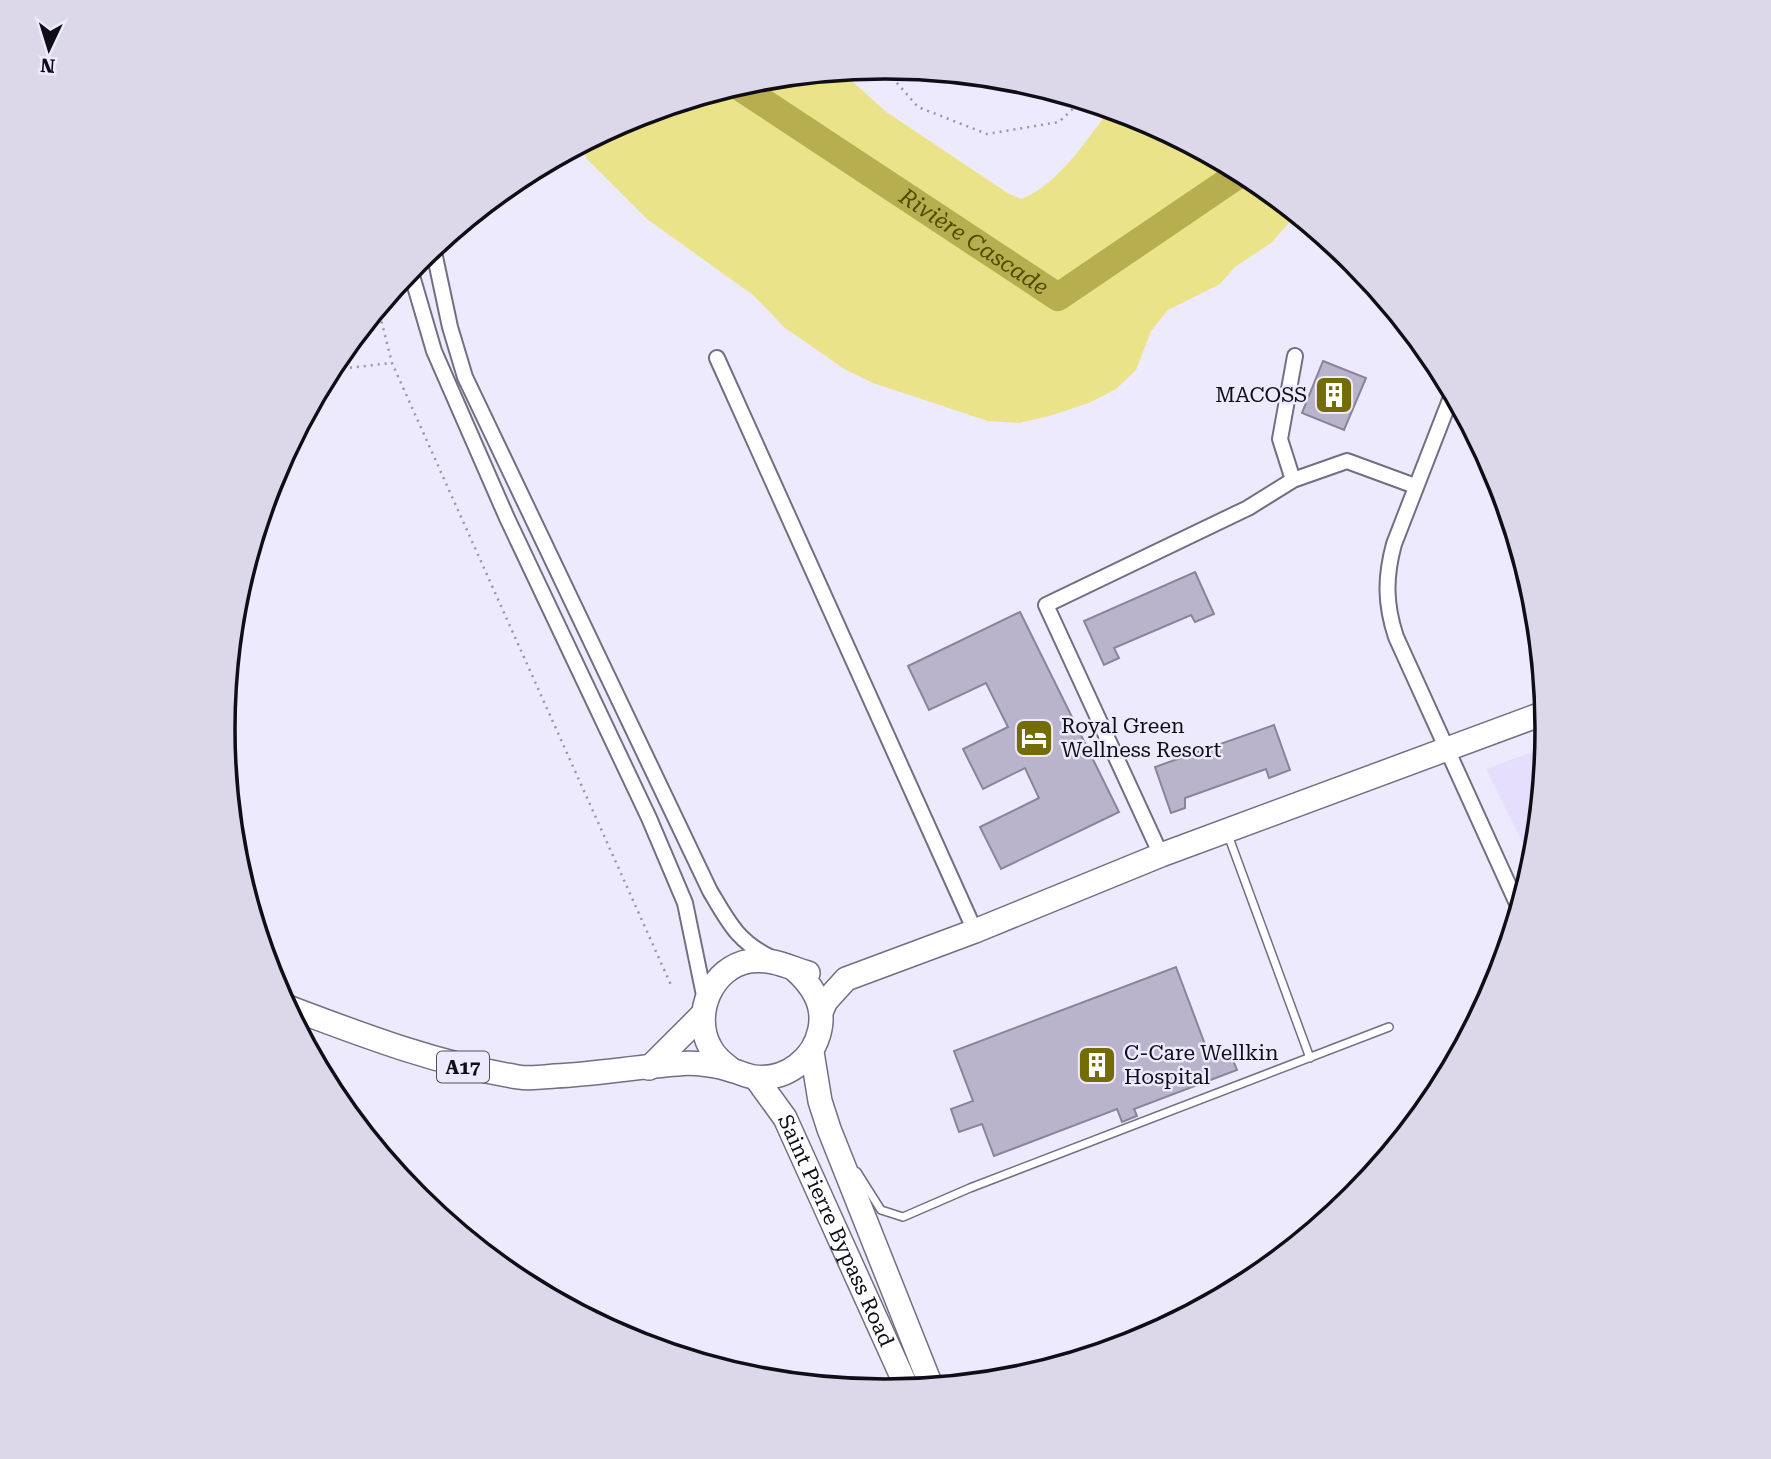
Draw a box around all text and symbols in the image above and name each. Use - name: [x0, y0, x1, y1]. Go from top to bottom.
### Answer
- north arrow: [14, 14, 84, 84]
- text: N: [39, 53, 56, 77]
- water label: Rivière Cascade: [893, 182, 1053, 301]
- building icon: MACOSS: [1313, 374, 1355, 416]
- place label: MACOSS: [1215, 383, 1307, 407]
- place label: Royal Green Wellness Resort: [1061, 714, 1221, 762]
- hotel icon: Royal Green Wellness Resort: [1013, 717, 1055, 759]
- place label: C-Care Wellkin Hospital: [1124, 1041, 1279, 1089]
- building icon: C-Care Wellkin Hospital: [1076, 1044, 1118, 1086]
- road number: A17: [437, 1051, 489, 1082]
- street label: Saint Pierre Bypass Road: [773, 1111, 899, 1351]

